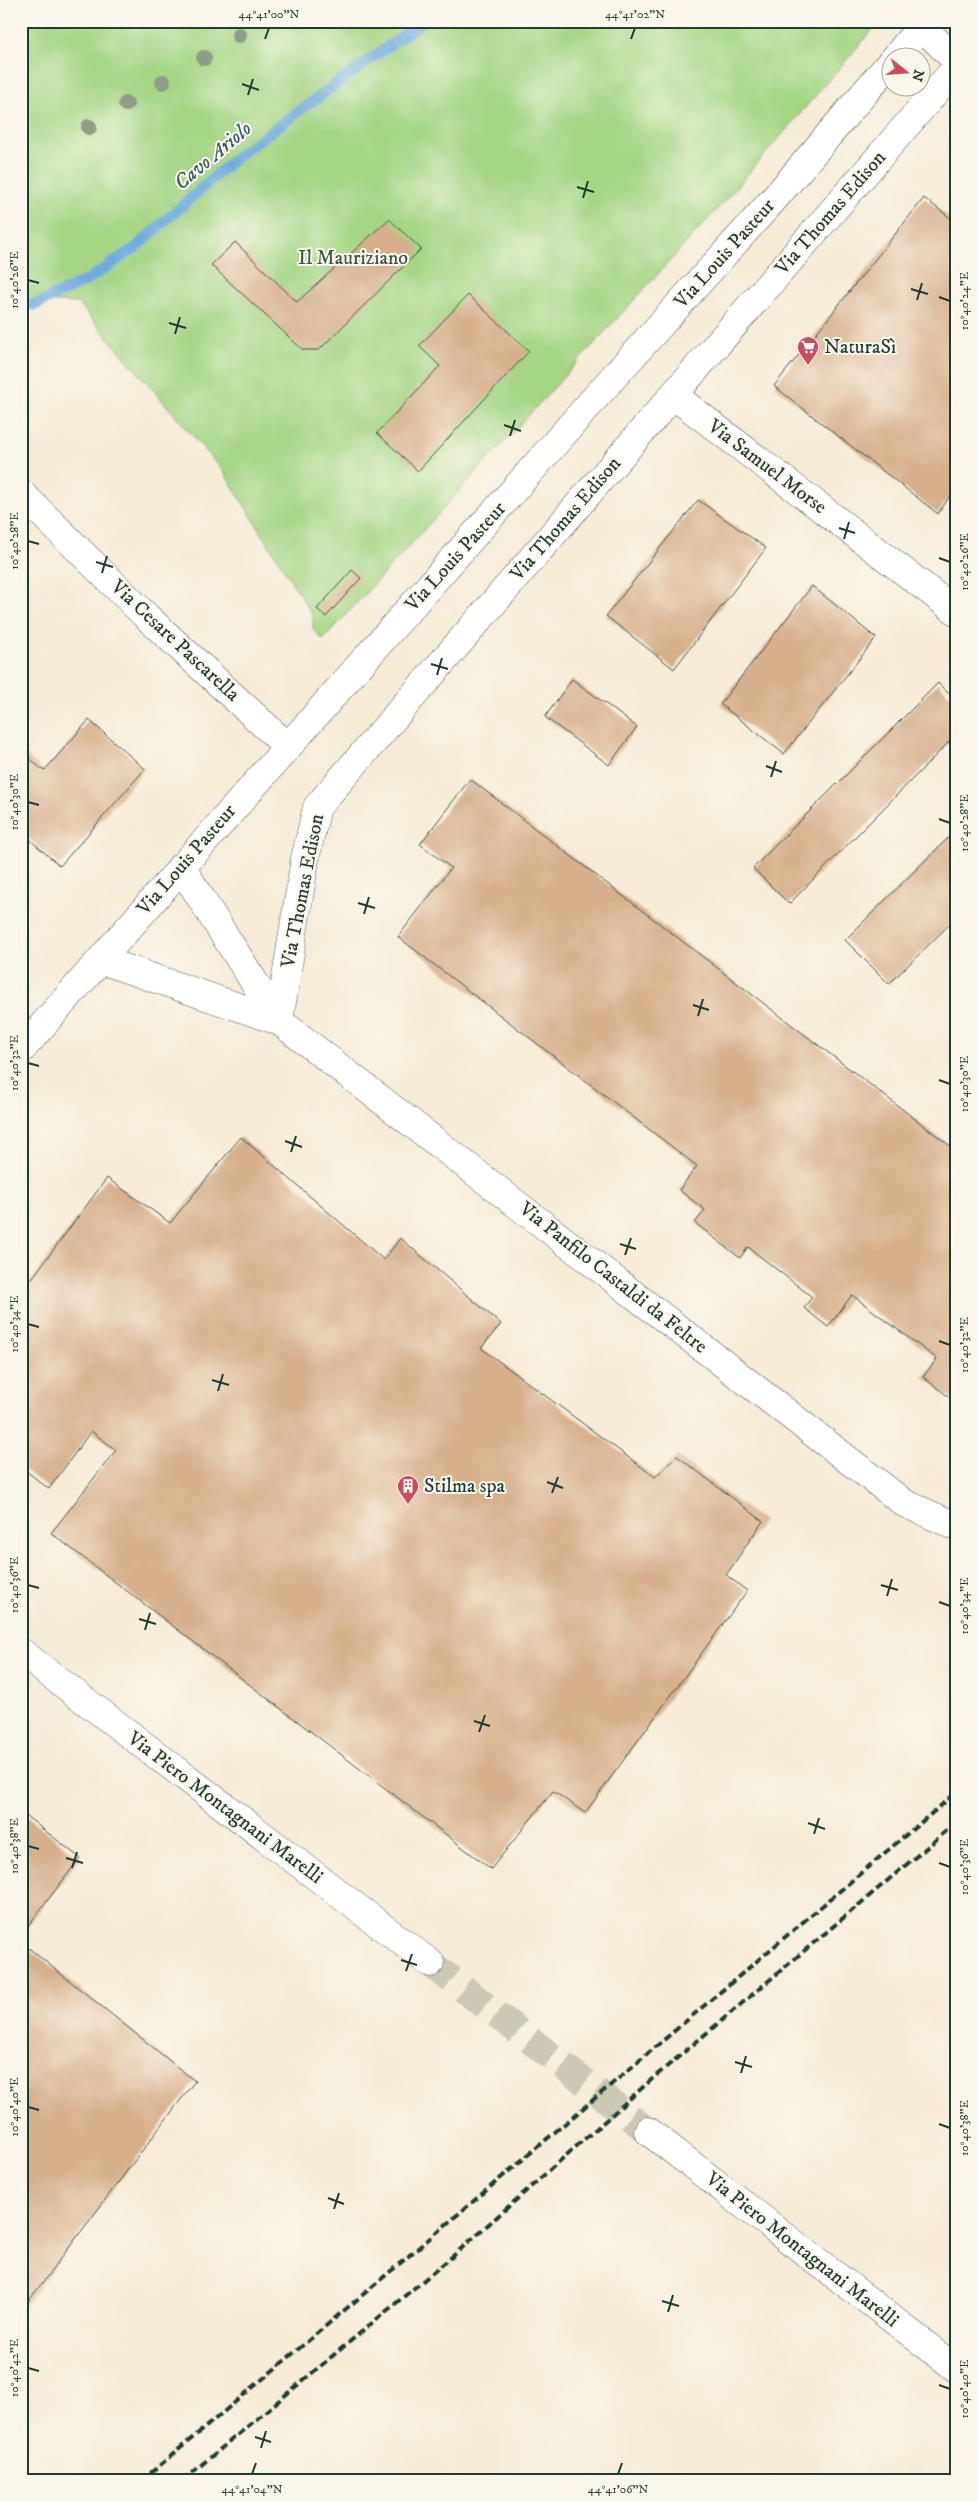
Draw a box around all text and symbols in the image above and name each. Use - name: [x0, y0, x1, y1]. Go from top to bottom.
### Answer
- text: 44°41'00"N: [239, 7, 300, 22]
- text: 44°41'02"N: [605, 7, 665, 22]
- north arrow: [880, 48, 930, 98]
- text: N: [907, 67, 928, 84]
- water label: Cavo Ariolo: [169, 116, 257, 196]
- street label: Via Thomas Edison: [770, 145, 892, 281]
- street label: Via Louis Pasteur: [669, 194, 781, 315]
- park label: Il Mauriziano: [298, 246, 408, 271]
- text: 10°40'26"E: [7, 251, 22, 309]
- text: 10°40'24"E: [957, 271, 972, 330]
- supermarket icon: NaturaSì: [796, 335, 820, 366]
- place label: NaturaSì: [824, 335, 896, 360]
- street label: Via Samuel Morse: [702, 413, 831, 520]
- street label: Via Thomas Edison: [505, 451, 627, 587]
- street label: Via Louis Pasteur: [400, 497, 512, 618]
- text: 10°40'28"E: [7, 512, 22, 570]
- text: 10°40'26"E: [957, 533, 972, 591]
- street label: Via Cesare Pascarella: [105, 574, 245, 708]
- text: 10°40'30"E: [7, 773, 22, 830]
- text: 10°40'28"E: [957, 794, 972, 852]
- street label: Via Louis Pasteur: [131, 799, 242, 921]
- street label: Via Thomas Edison: [276, 811, 330, 971]
- text: 10°40'32"E: [7, 1035, 22, 1091]
- text: 10°40'30"E: [957, 1055, 972, 1112]
- street label: Via Panfilo Castaldi da Feltre: [513, 1196, 712, 1359]
- text: 10°40'34"E: [7, 1295, 22, 1352]
- text: 10°40'32"E: [957, 1317, 972, 1373]
- building icon: Stilma spa: [396, 1474, 420, 1505]
- place label: Stilma spa: [424, 1474, 506, 1499]
- text: 10°40'36"E: [7, 1556, 22, 1613]
- text: 10°40'34"E: [957, 1577, 972, 1634]
- street label: Via Piero Montagnani Marelli: [122, 1726, 328, 1890]
- text: 10°40'38"E: [7, 1817, 22, 1874]
- text: 10°40'36"E: [957, 1838, 972, 1895]
- text: 10°40'40"E: [7, 2077, 22, 2136]
- text: 10°40'38"E: [957, 2099, 972, 2156]
- street label: Via Piero Montagnani Marelli: [700, 2166, 904, 2333]
- text: 10°40'42"E: [7, 2338, 22, 2397]
- text: 10°40'40"E: [957, 2359, 972, 2418]
- text: 44°41'04"N: [221, 2482, 283, 2497]
- text: 44°41'06"N: [588, 2482, 648, 2497]

